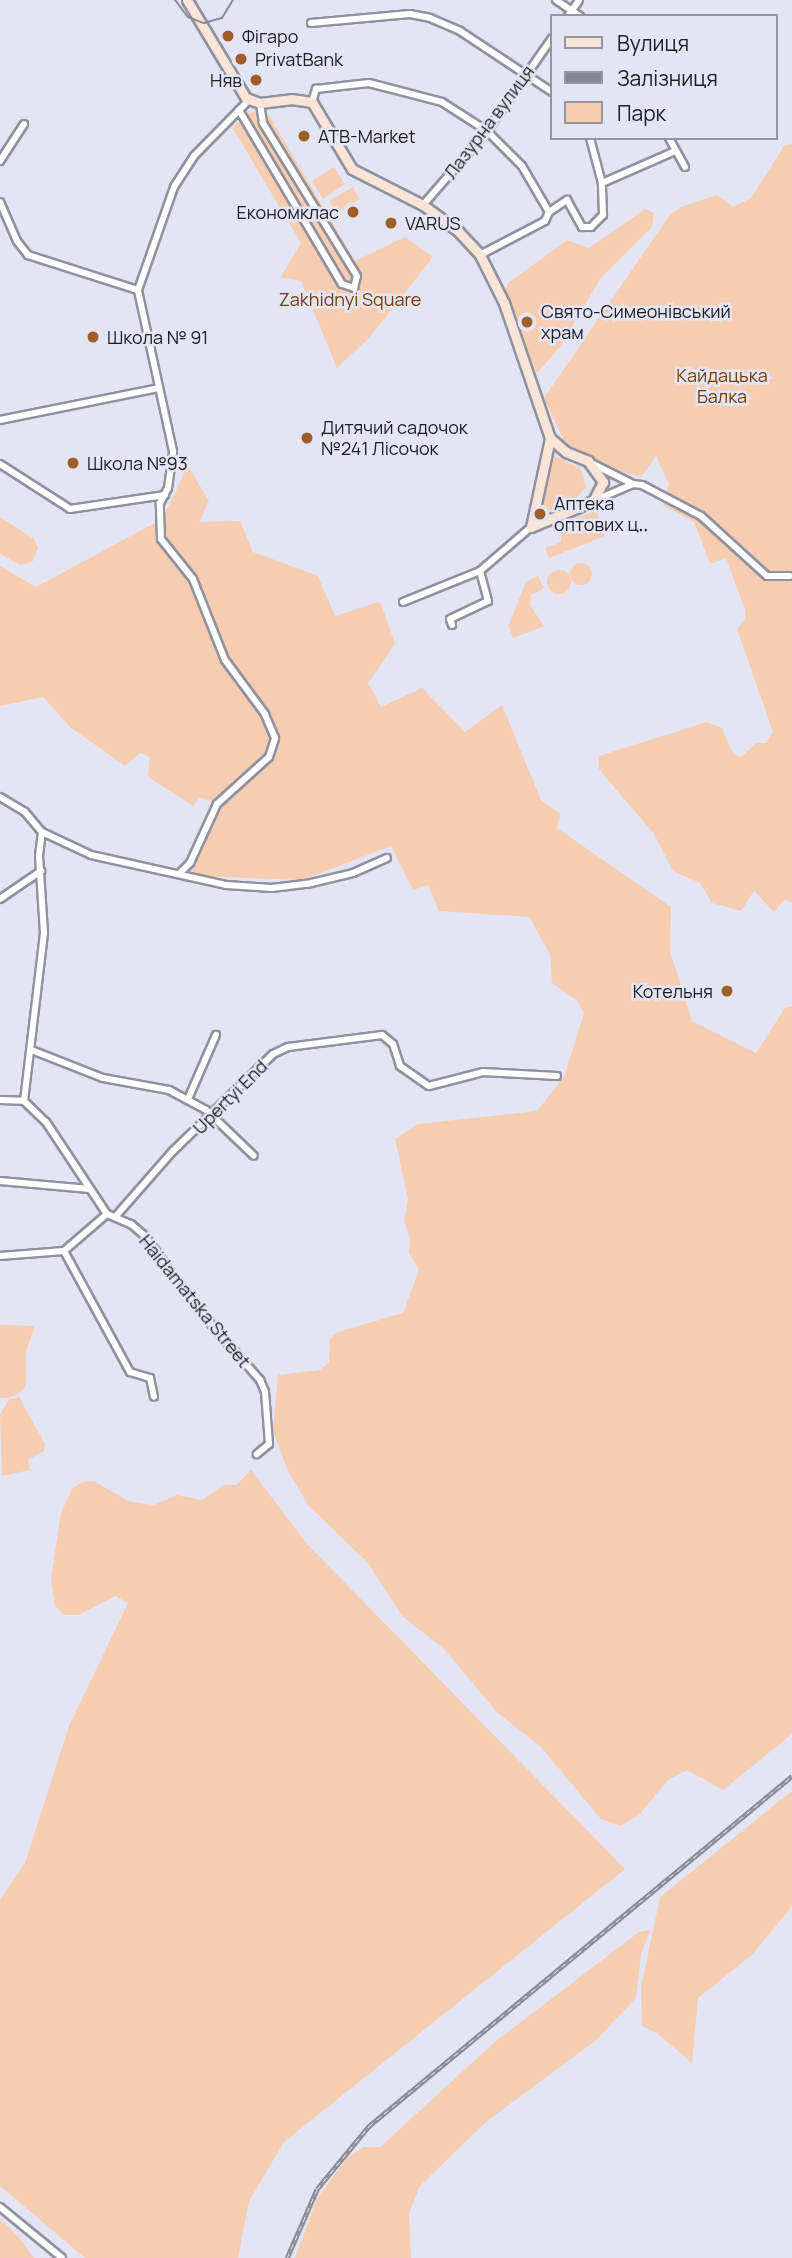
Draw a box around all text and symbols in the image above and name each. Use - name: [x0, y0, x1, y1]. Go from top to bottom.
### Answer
- legend: [550, 14, 778, 140]
- place label: Фігаро: [242, 25, 298, 47]
- marker: Фігаро: [220, 28, 236, 44]
- text: Вулиця: [617, 29, 689, 57]
- place label: PrivatBank: [255, 48, 343, 70]
- marker: PrivatBank: [233, 51, 249, 67]
- street label: Лазурна вулиця: [439, 61, 539, 183]
- text: Залізниця: [617, 64, 718, 92]
- place label: Няв: [210, 69, 242, 91]
- marker: Няв: [248, 72, 264, 88]
- text: Парк: [617, 99, 666, 127]
- place label: ATB-Market: [318, 125, 416, 147]
- marker: ATB-Market: [296, 128, 312, 144]
- place label: Економклас: [237, 201, 339, 223]
- marker: Економклас: [345, 204, 361, 220]
- place label: VARUS: [405, 212, 461, 234]
- marker: VARUS: [383, 215, 399, 231]
- park label: Zakhidnyi Square: [279, 288, 421, 310]
- place label: Свято-Симеонівський храм: [541, 301, 731, 344]
- marker: Свято-Симеонівський храм: [519, 314, 535, 330]
- place label: Школа № 91: [107, 326, 208, 348]
- marker: Школа № 91: [85, 329, 101, 345]
- park label: Кайдацька Балка: [676, 365, 768, 408]
- place label: Дитячий садочок №241 Лісочок: [321, 417, 468, 460]
- marker: Дитячий садочок №241 Лісочок: [299, 430, 315, 446]
- place label: Школа №93: [87, 452, 188, 474]
- marker: Школа №93: [65, 455, 81, 471]
- place label: Аптека оптових ц‥: [554, 493, 648, 536]
- marker: Аптека оптових ц‥: [532, 506, 548, 522]
- place label: Котельня: [633, 980, 713, 1002]
- marker: Котельня: [719, 983, 735, 999]
- street label: Upertyi End: [188, 1055, 272, 1139]
- street label: Haidamatska Street: [135, 1230, 255, 1372]

